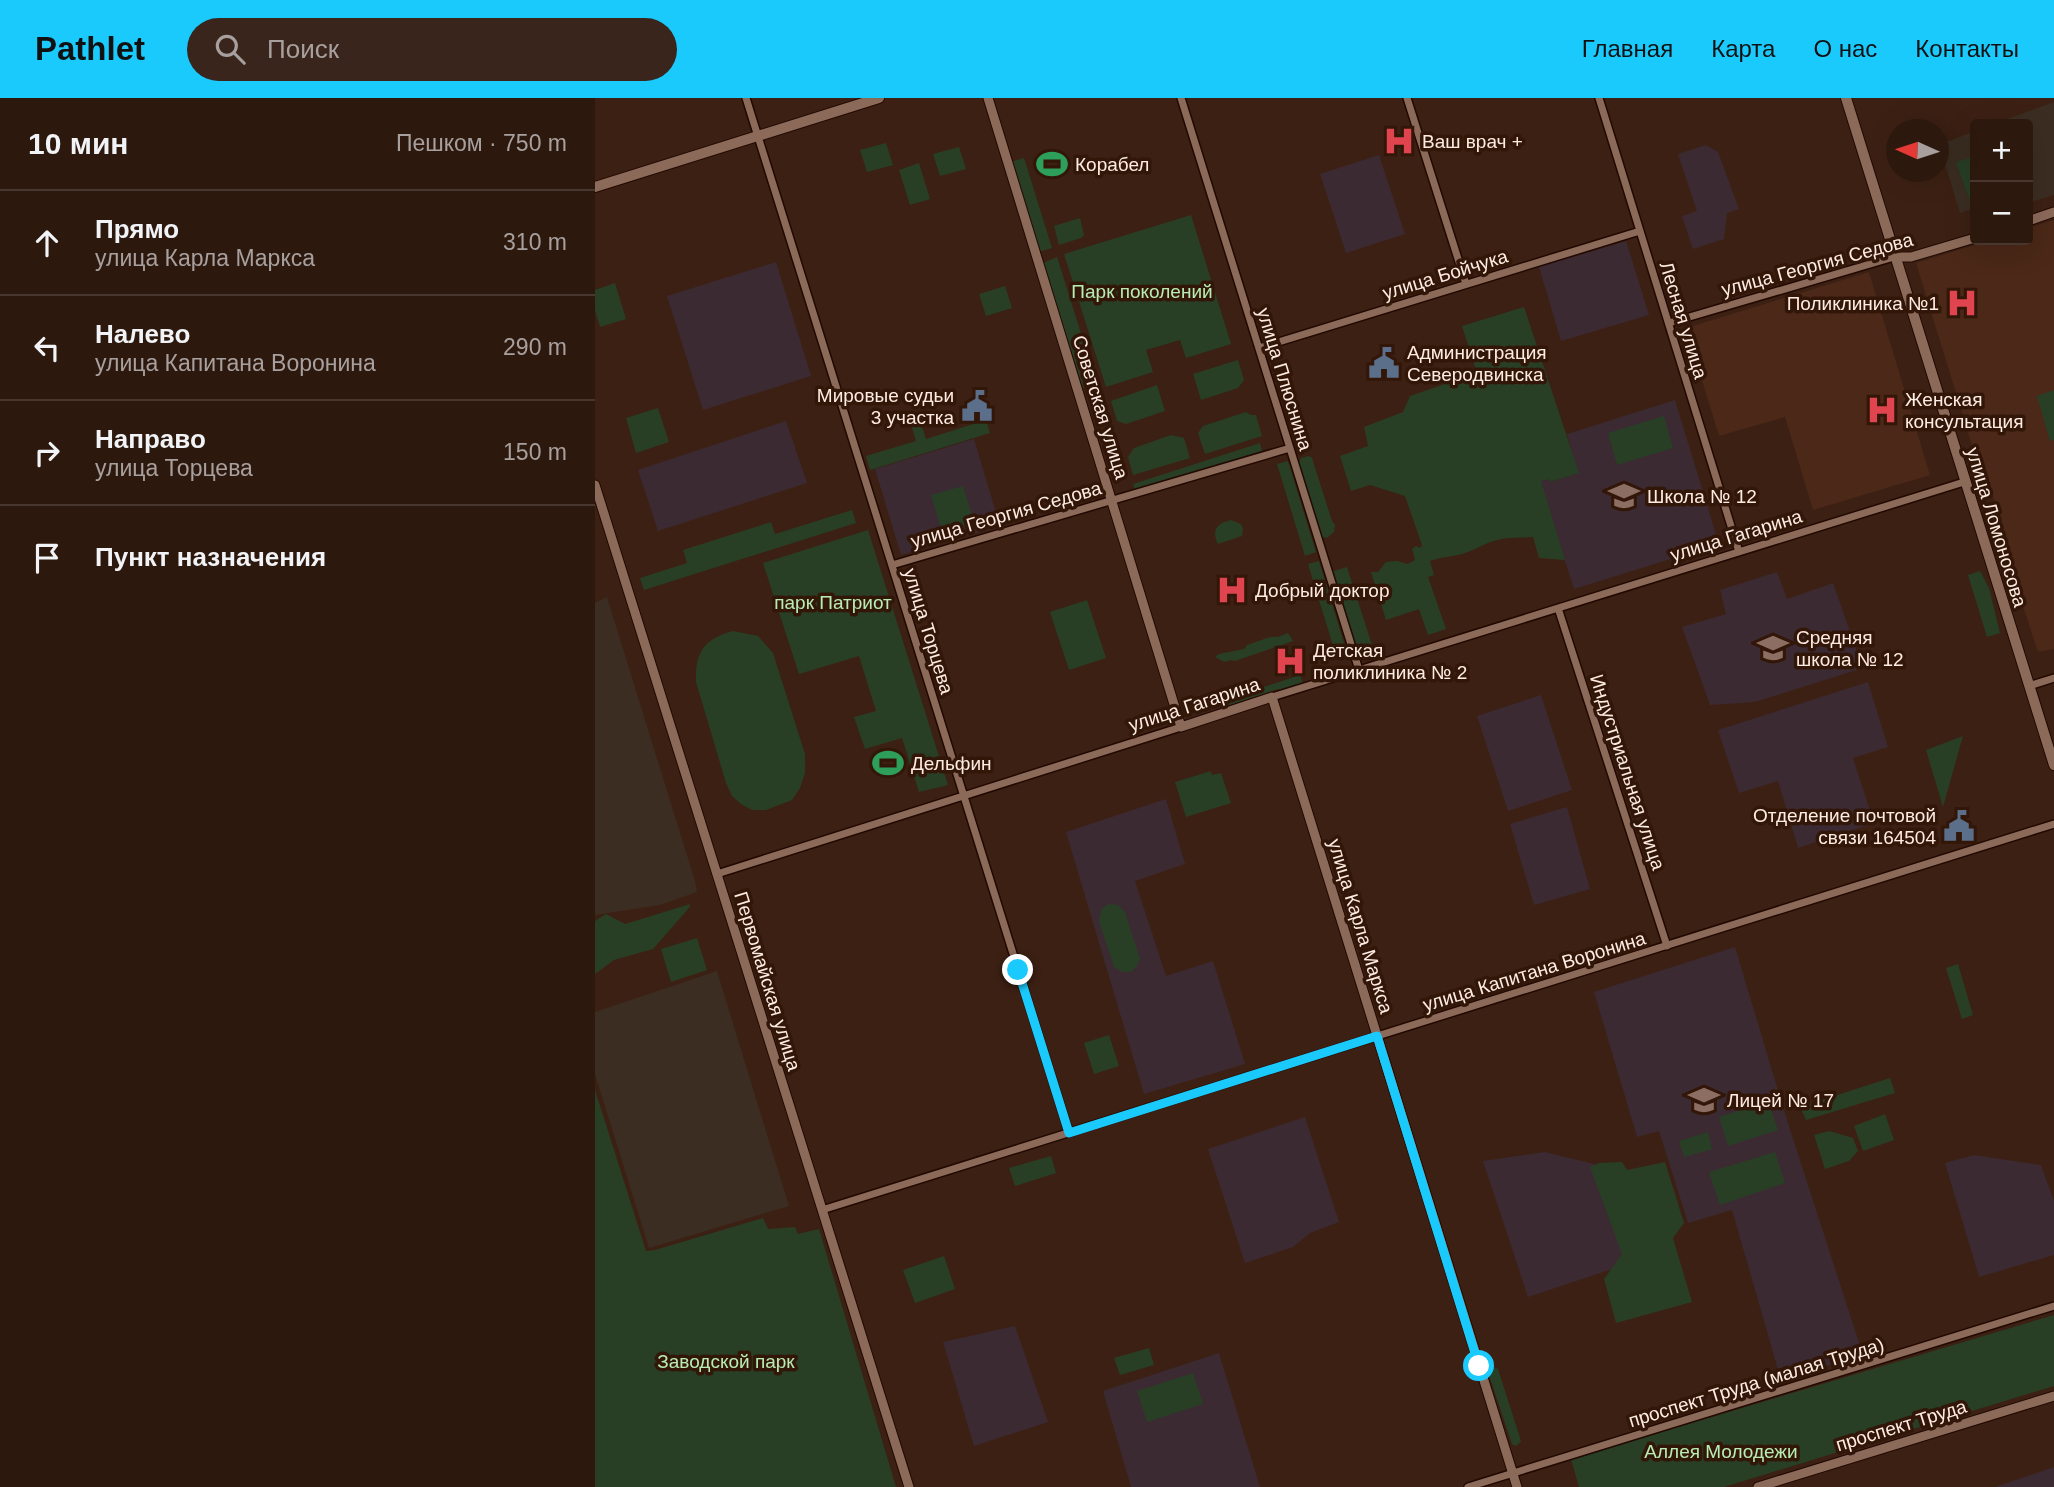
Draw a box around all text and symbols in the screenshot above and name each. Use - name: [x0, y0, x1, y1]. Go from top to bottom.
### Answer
- search box: [187, 18, 677, 81]
- text: Pathlet: [35, 30, 145, 67]
- icon: search: [211, 30, 249, 68]
- text: Поиск: [267, 34, 339, 64]
- text: Главная: [1582, 35, 1673, 62]
- text: Карта: [1711, 35, 1775, 62]
- text: О нас: [1813, 35, 1877, 62]
- text: Контакты: [1915, 35, 2019, 62]
- north arrow: [1886, 119, 1949, 182]
- map controls: [1970, 119, 2033, 245]
- button: +: [1970, 119, 2033, 182]
- hospital icon: Ваш врач +: [1382, 124, 1416, 158]
- text: 10 мин: [28, 127, 128, 160]
- text: Пешком · 750 m: [396, 130, 567, 156]
- place label: Ваш врач +: [1422, 131, 1523, 152]
- sports icon: Корабел: [1035, 147, 1069, 181]
- place label: Корабел: [1075, 154, 1149, 175]
- button: −: [1970, 182, 2033, 245]
- text: Прямо: [95, 214, 179, 244]
- icon: ahead: [28, 224, 66, 262]
- text: 310 m: [503, 229, 567, 255]
- street label: улица Георгия Седова: [1719, 229, 1916, 300]
- text: улица Карла Маркса: [95, 245, 315, 271]
- street label: улица Бойчука: [1380, 245, 1511, 304]
- street label: Лесная улица: [1656, 259, 1711, 382]
- park label: Парк поколений: [1071, 281, 1213, 302]
- hospital icon: Поликлиника №1: [1945, 286, 1979, 320]
- place label: Поликлиника №1: [1787, 293, 1939, 314]
- street label: улица Плюснина: [1253, 305, 1316, 453]
- text: Налево: [95, 319, 190, 349]
- icon: left: [28, 329, 66, 367]
- street label: Советская улица: [1069, 333, 1132, 482]
- text: 290 m: [503, 334, 567, 360]
- place label: Администрация Северодвинска: [1407, 342, 1547, 385]
- public building icon: Администрация Северодвинска: [1367, 346, 1401, 380]
- text: улица Капитана Воронина: [95, 350, 376, 376]
- place label: Мировые судьи 3 участка: [817, 385, 954, 428]
- public building icon: Мировые судьи 3 участка: [960, 389, 994, 423]
- place label: Женская консультация: [1905, 389, 2024, 432]
- hospital icon: Женская консультация: [1865, 393, 1899, 427]
- text: Направо: [95, 424, 206, 454]
- icon: right: [28, 434, 66, 472]
- text: 150 m: [503, 439, 567, 465]
- street label: улица Ломоносова: [1962, 445, 2031, 610]
- text: улица Торцева: [95, 455, 253, 481]
- street label: улица Георгия Седова: [908, 477, 1104, 552]
- school or university icon: Школа № 12: [1607, 479, 1641, 513]
- place label: Школа № 12: [1647, 486, 1757, 507]
- street label: улица Гагарина: [1668, 505, 1805, 565]
- icon: arrive: [28, 539, 66, 577]
- text: Пункт назначения: [95, 542, 326, 572]
- street label: улица Торцева: [899, 566, 958, 697]
- hospital icon: Добрый доктор: [1215, 573, 1249, 607]
- place label: Добрый доктор: [1255, 580, 1389, 601]
- park label: парк Патриот: [774, 592, 892, 613]
- place label: Средняя школа № 12: [1796, 627, 1904, 670]
- school or university icon: Средняя школа № 12: [1756, 631, 1790, 665]
- place label: Детская поликлиника № 2: [1313, 640, 1467, 683]
- hospital icon: Детская поликлиника № 2: [1273, 644, 1307, 678]
- street label: Индустриальная улица: [1586, 672, 1669, 873]
- street label: улица Гагарина: [1126, 673, 1263, 736]
- sports icon: Дельфин: [871, 746, 905, 780]
- place label: Дельфин: [911, 753, 992, 774]
- place label: Отделение почтовой связи 164504: [1753, 805, 1936, 848]
- public building icon: Отделение почтовой связи 164504: [1942, 809, 1976, 843]
- street label: улица Карла Маркса: [1324, 836, 1397, 1017]
- street label: Первомайская улица: [730, 889, 805, 1074]
- street label: улица Капитана Воронина: [1420, 927, 1649, 1015]
- route end: [1002, 954, 1033, 985]
- school or university icon: Лицей № 17: [1687, 1083, 1721, 1117]
- place label: Лицей № 17: [1727, 1090, 1834, 1111]
- street label: проспект Труда (малая Труда): [1626, 1334, 1886, 1431]
- route start: [1463, 1350, 1494, 1381]
- park label: Заводской парк: [657, 1351, 795, 1372]
- street label: проспект Труда: [1833, 1395, 1970, 1455]
- park label: Аллея Молодежи: [1644, 1441, 1798, 1462]

